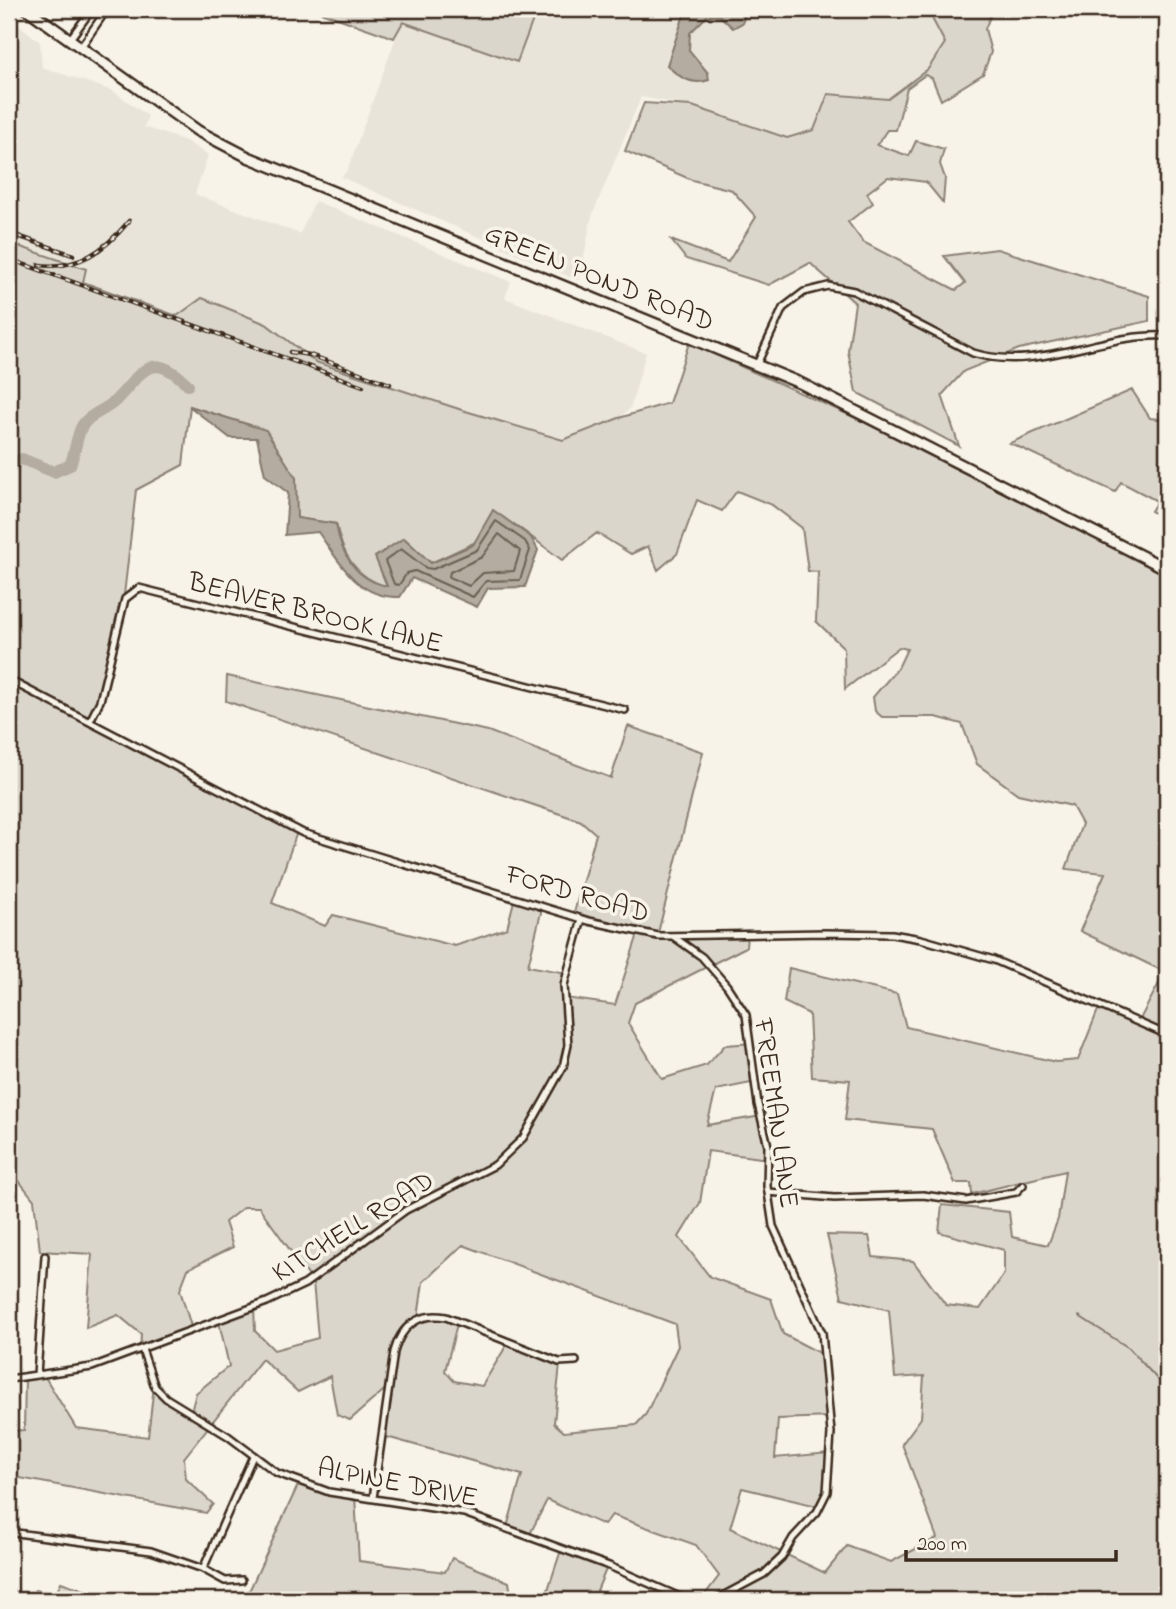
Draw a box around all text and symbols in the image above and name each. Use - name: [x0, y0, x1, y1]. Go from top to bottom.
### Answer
- street label: GREEN POND ROAD: [478, 214, 720, 344]
- street label: BEAVER BROOK LANE: [183, 563, 447, 666]
- street label: FORD ROAD: [499, 855, 654, 935]
- street label: FREEMAN LANE: [741, 1015, 808, 1211]
- street label: KITCHELL ROAD: [265, 1162, 443, 1294]
- street label: ALPINE DRIVE: [314, 1449, 481, 1520]
- scale bar: [906, 1518, 1116, 1562]
- text: 200 m: [917, 1530, 967, 1560]

